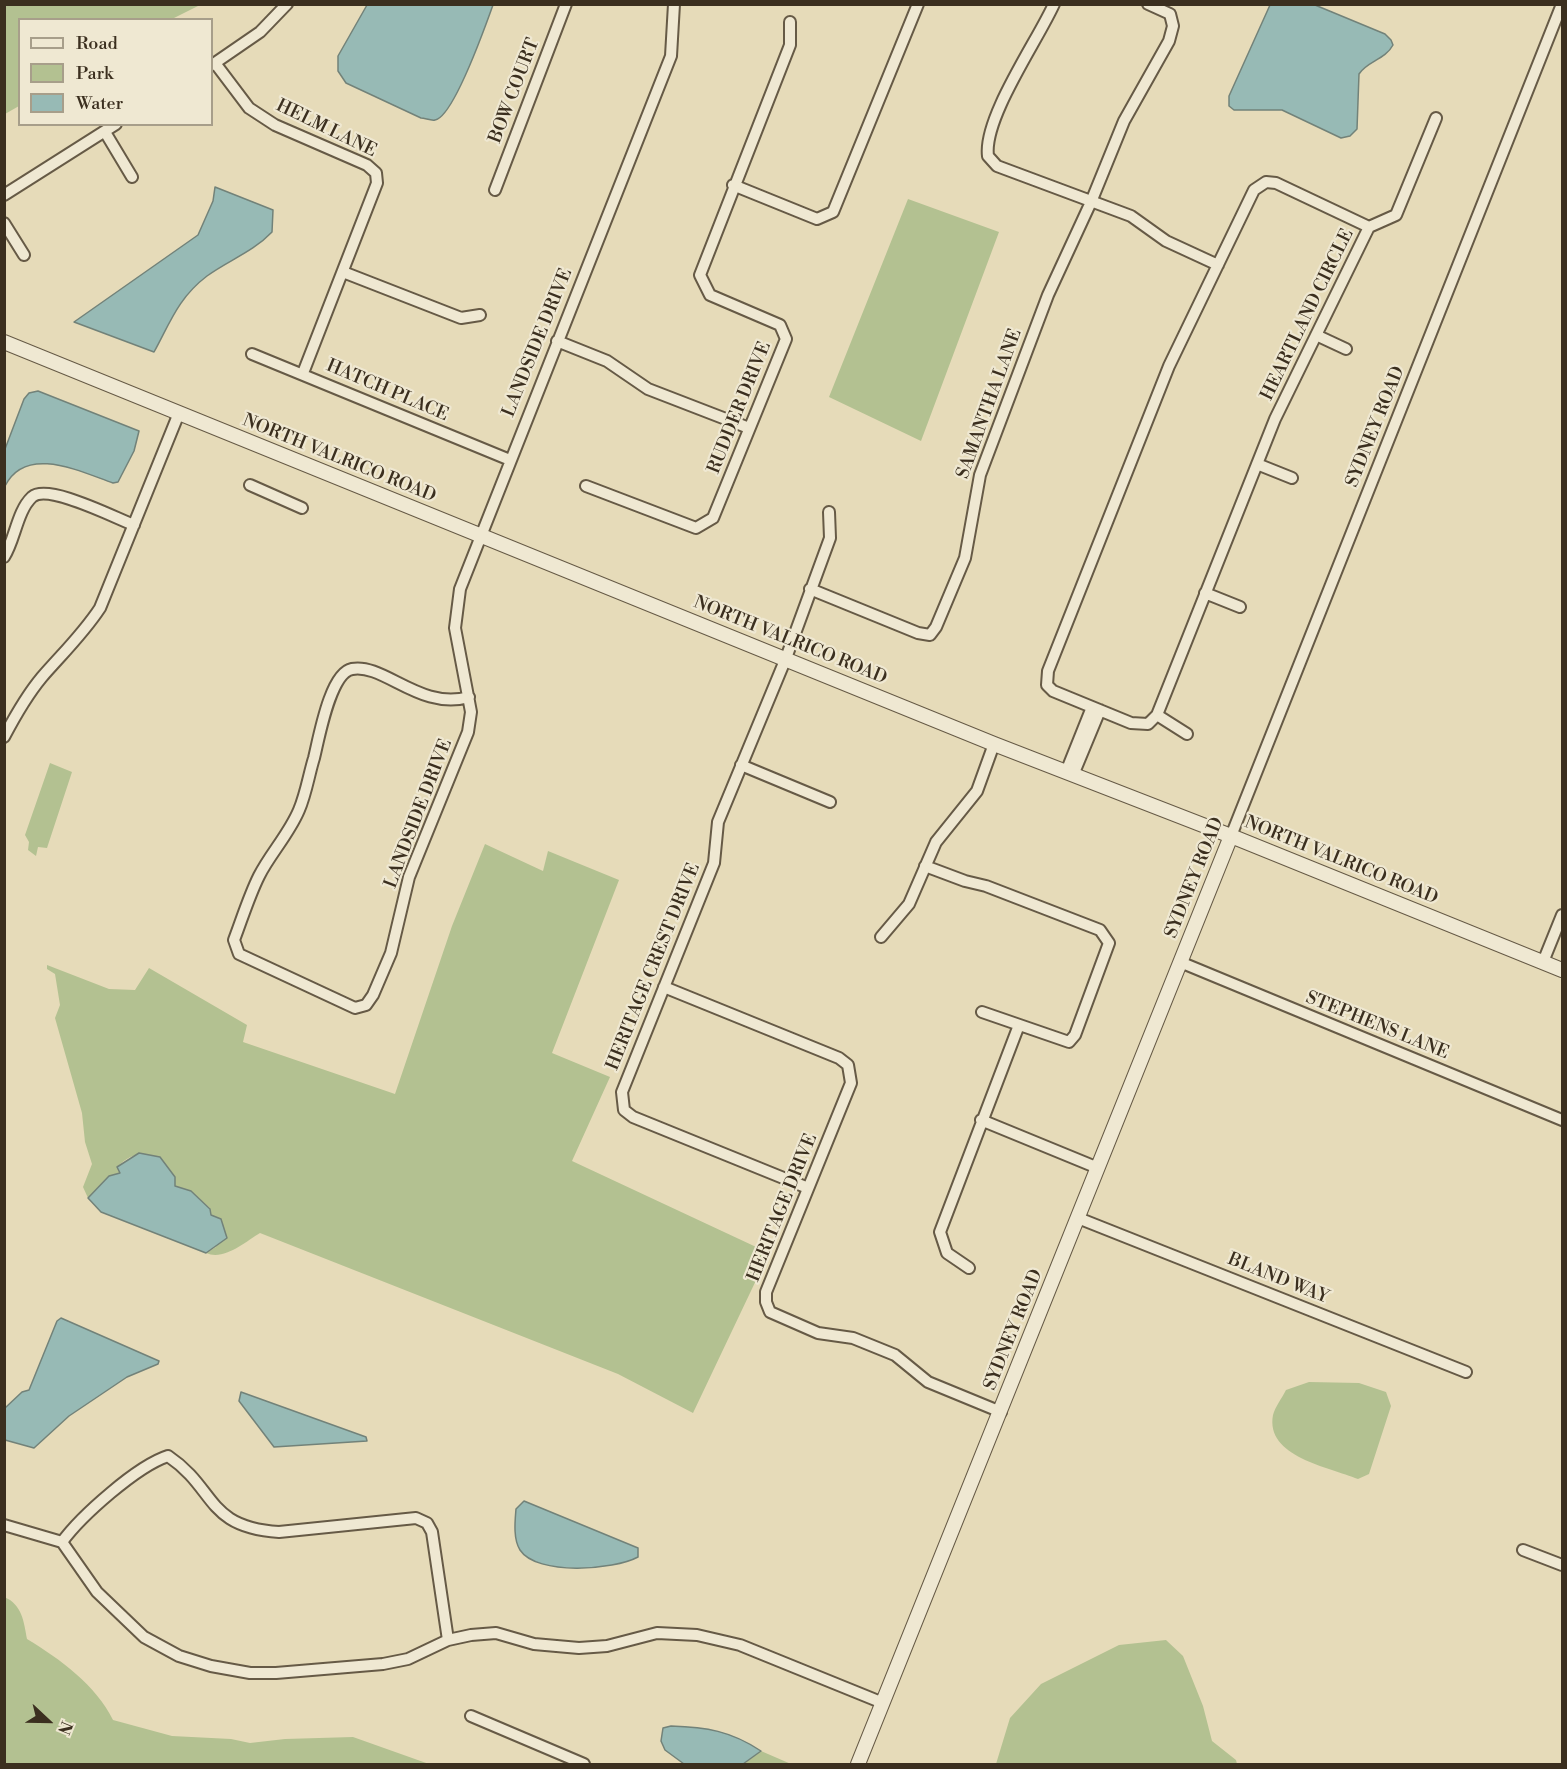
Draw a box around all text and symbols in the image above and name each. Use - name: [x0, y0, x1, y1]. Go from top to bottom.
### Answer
- legend: [18, 18, 213, 126]
- text: Road: [76, 32, 118, 55]
- street label: BOW COURT: [485, 36, 545, 146]
- text: Park: [76, 62, 113, 85]
- text: Water: [76, 92, 123, 115]
- street label: HELM LANE: [272, 95, 380, 163]
- street label: HEARTLAND CIRCLE: [1257, 226, 1359, 404]
- street label: LANDSIDE DRIVE: [498, 266, 578, 420]
- street label: SAMANTHA LANE: [953, 326, 1027, 482]
- street label: RUDDER DRIVE: [704, 339, 776, 477]
- street label: HATCH PLACE: [323, 356, 451, 426]
- street label: SYDNEY ROAD: [1342, 363, 1410, 491]
- street label: NORTH VALRICO ROAD: [239, 410, 439, 508]
- street label: NORTH VALRICO ROAD: [690, 592, 890, 690]
- street label: LANDSIDE DRIVE: [381, 736, 457, 892]
- street label: NORTH VALRICO ROAD: [1241, 812, 1441, 910]
- street label: SYDNEY ROAD: [1161, 814, 1229, 942]
- street label: HERITAGE CREST DRIVE: [602, 860, 706, 1074]
- street label: STEPHENS LANE: [1302, 987, 1452, 1065]
- street label: HERITAGE DRIVE: [743, 1131, 823, 1285]
- street label: BLAND WAY: [1224, 1249, 1332, 1309]
- street label: SYDNEY ROAD: [980, 1266, 1048, 1394]
- north arrow: [18, 1691, 78, 1751]
- text: N: [53, 1718, 76, 1737]

